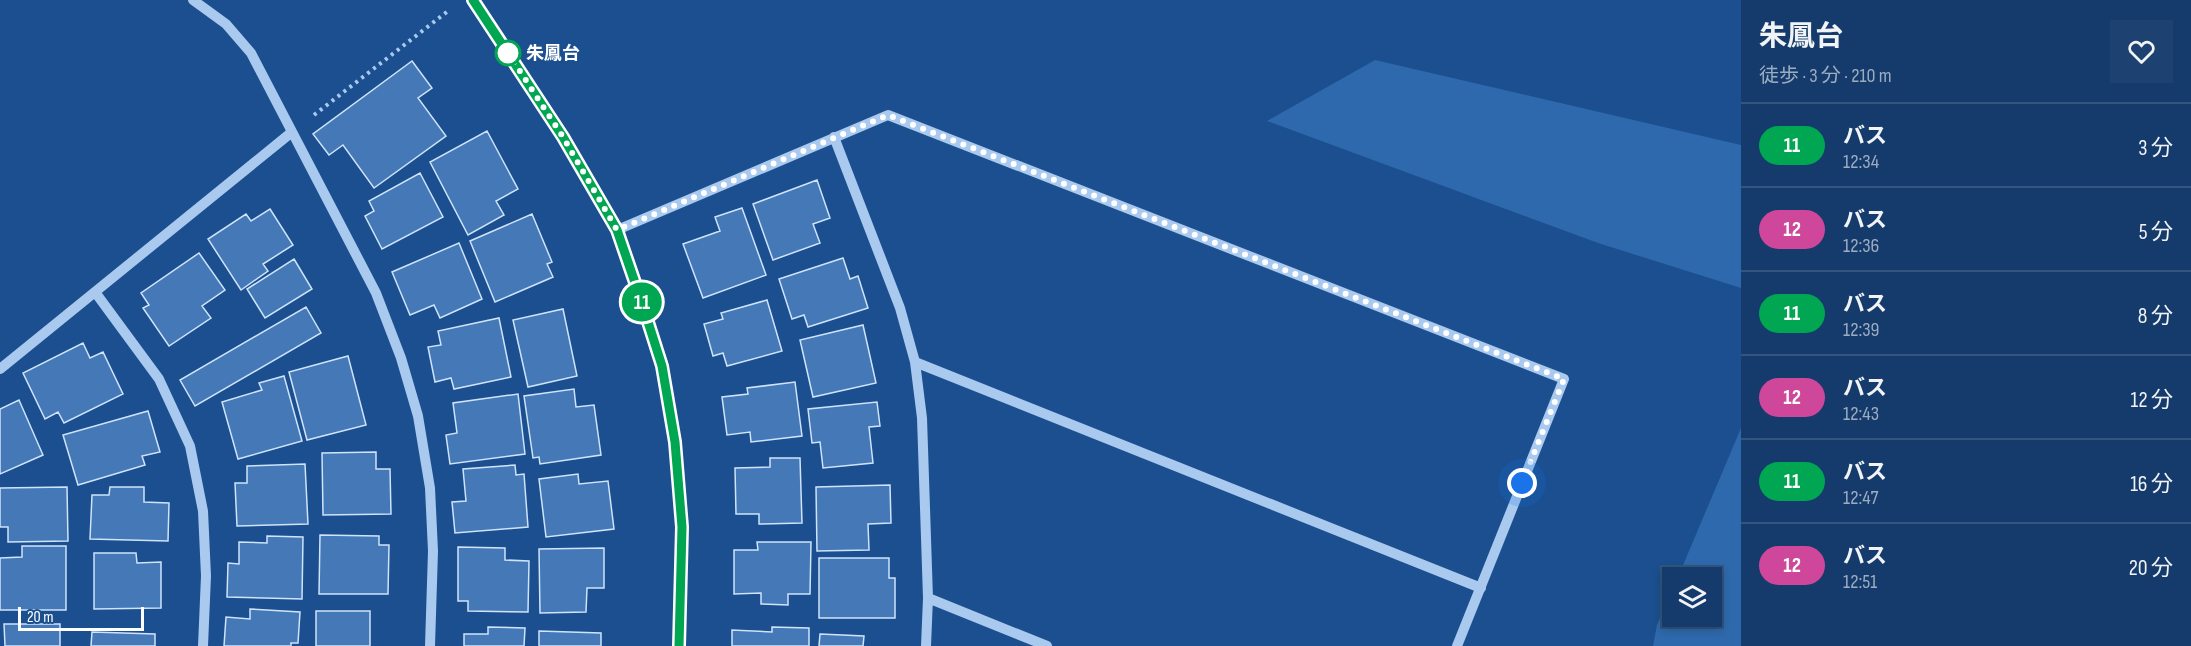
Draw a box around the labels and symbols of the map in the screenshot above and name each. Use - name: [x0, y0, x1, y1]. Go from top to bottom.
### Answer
- marker: 朱鳳台: [495, 40, 521, 66]
- place label: 朱鳳台: [526, 43, 580, 64]
- line badge: 11: [615, 282, 669, 322]
- your location: [1507, 468, 1537, 498]
- scale bar: [18, 604, 144, 632]

